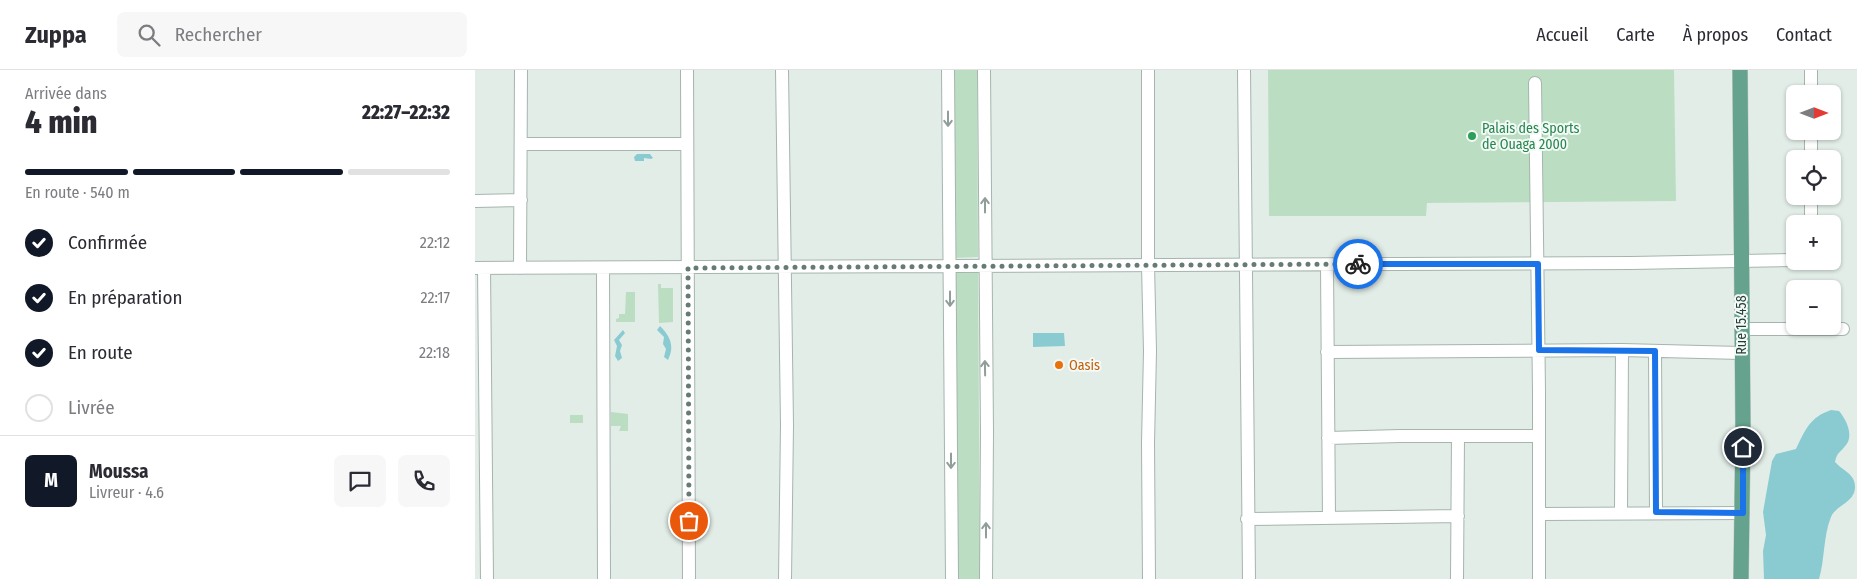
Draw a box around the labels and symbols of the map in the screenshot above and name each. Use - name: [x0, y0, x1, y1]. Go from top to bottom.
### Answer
- north arrow: [1786, 85, 1841, 140]
- one-way arrow: [944, 110, 953, 126]
- place label: Palais des Sports de Ouaga 2000: [1482, 120, 1580, 153]
- marker: Palais des Sports de Ouaga 2000: [1466, 130, 1478, 142]
- one-way arrow: [980, 198, 990, 214]
- courier: [1333, 239, 1383, 289]
- one-way arrow: [945, 290, 955, 306]
- street label: Rue 15.458: [1733, 295, 1750, 355]
- place label: Oasis: [1069, 357, 1100, 374]
- marker: Oasis: [1053, 359, 1065, 371]
- one-way arrow: [980, 360, 990, 376]
- pin: [1722, 426, 1764, 468]
- one-way arrow: [946, 452, 956, 469]
- pin: [668, 500, 710, 542]
- one-way arrow: [981, 523, 991, 539]

